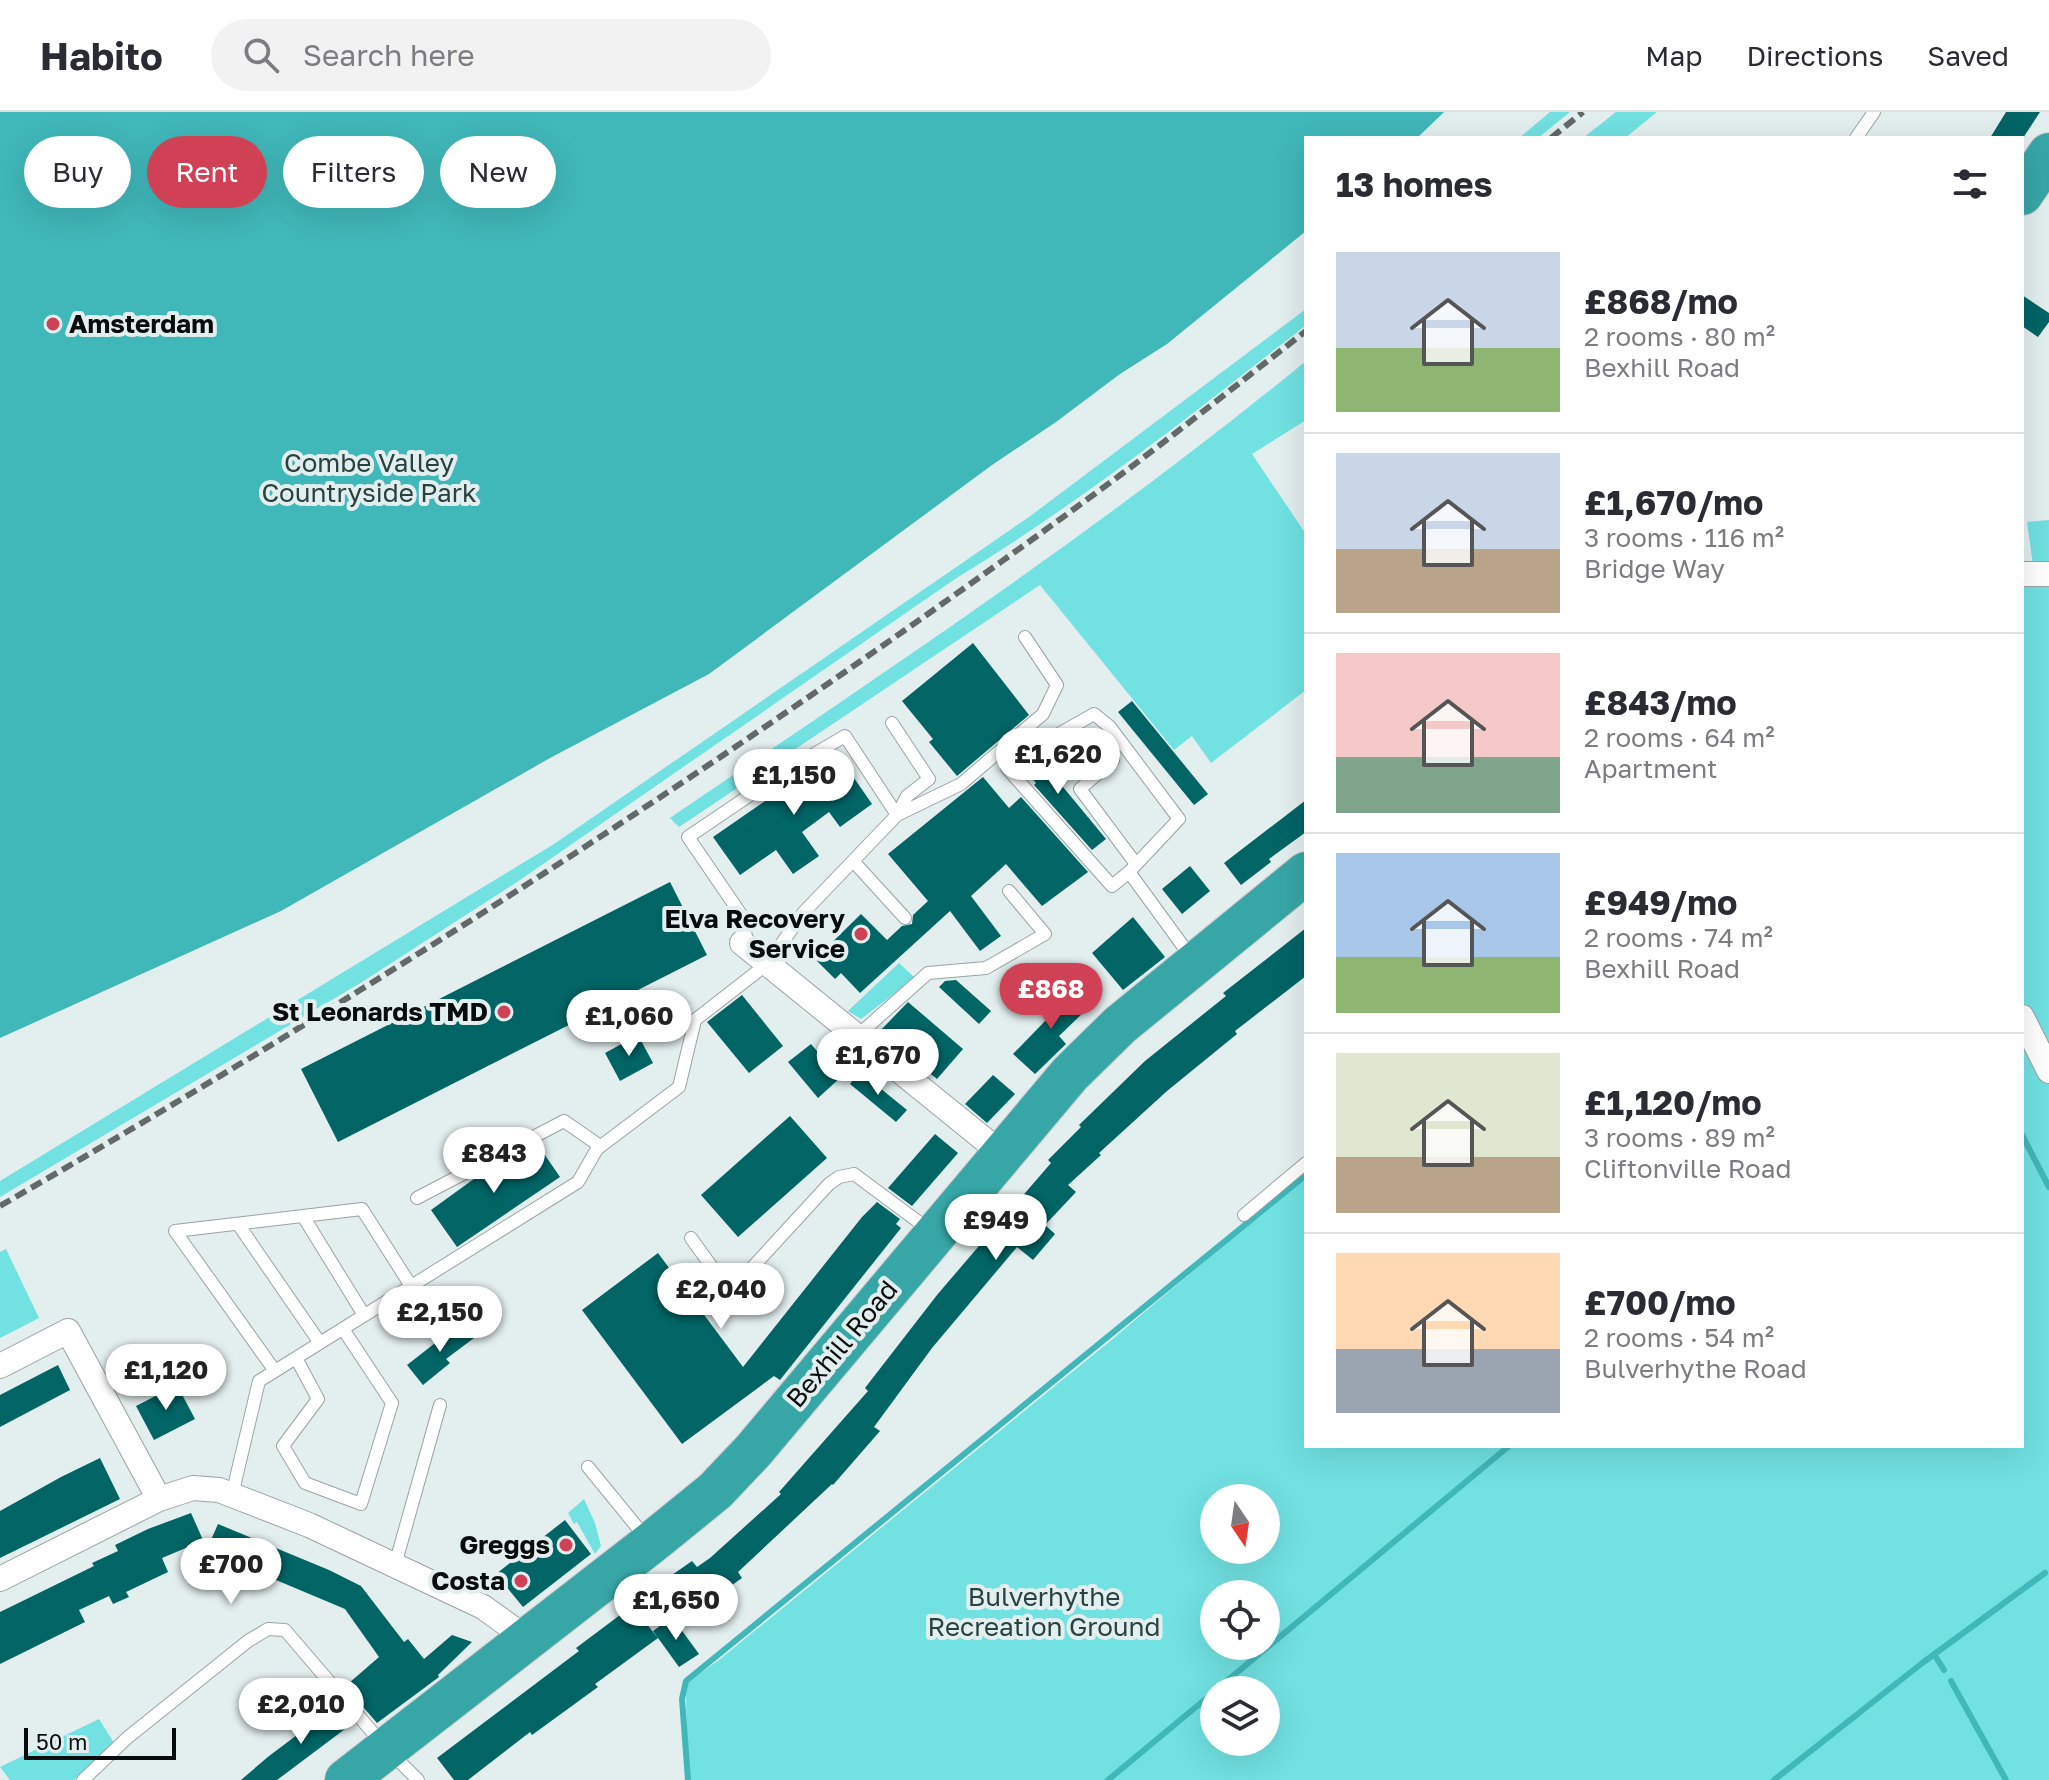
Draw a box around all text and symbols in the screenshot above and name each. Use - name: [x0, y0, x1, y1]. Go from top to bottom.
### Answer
- search box: [211, 19, 771, 91]
- text: Habito: [40, 33, 163, 78]
- icon: search: [239, 33, 283, 77]
- text: Search here: [303, 37, 475, 73]
- text: Map: [1645, 39, 1702, 72]
- text: Directions: [1746, 39, 1883, 72]
- text: Saved: [1927, 39, 2009, 72]
- chip: Buy: [24, 136, 131, 208]
- chip: Rent: [147, 136, 267, 208]
- chip: Filters: [283, 136, 424, 208]
- chip: New: [440, 136, 556, 208]
- icon: filters: [1948, 162, 1992, 206]
- text: 13 homes: [1336, 164, 1493, 204]
- text: £868/mo: [1584, 281, 1738, 321]
- icon: home: [1400, 284, 1496, 380]
- place label: Amsterdam: [69, 308, 214, 339]
- marker: Amsterdam: [44, 315, 62, 333]
- text: 2 rooms · 80 m²: [1584, 321, 1775, 352]
- text: Bexhill Road: [1584, 352, 1740, 383]
- park label: Combe Valley Countryside Park: [261, 447, 477, 508]
- text: £1,670/mo: [1584, 482, 1764, 522]
- icon: home: [1400, 485, 1496, 581]
- text: 3 rooms · 116 m²: [1584, 522, 1784, 553]
- text: Bridge Way: [1584, 553, 1725, 584]
- text: £843/mo: [1584, 682, 1737, 722]
- icon: home: [1400, 685, 1496, 781]
- text: 2 rooms · 64 m²: [1584, 722, 1775, 753]
- pin: £1,620: [993, 728, 1123, 796]
- text: £1,620: [1014, 738, 1102, 769]
- pin: £1,150: [729, 749, 859, 817]
- text: Apartment: [1584, 753, 1717, 784]
- text: £1,150: [751, 759, 837, 790]
- text: £949/mo: [1584, 882, 1737, 922]
- icon: home: [1400, 885, 1496, 981]
- place label: Elva Recovery Service: [664, 903, 845, 964]
- text: 2 rooms · 74 m²: [1584, 922, 1773, 953]
- marker: Elva Recovery Service: [852, 925, 870, 943]
- text: Bexhill Road: [1584, 953, 1740, 984]
- pin: £868: [1004, 963, 1098, 1031]
- text: £868: [1018, 973, 1084, 1004]
- pin: £1,060: [564, 990, 694, 1058]
- place label: St Leonards TMD: [272, 996, 488, 1027]
- text: £1,060: [584, 1000, 674, 1031]
- marker: St Leonards TMD: [495, 1003, 513, 1021]
- pin: £1,670: [813, 1029, 943, 1097]
- text: £1,670: [835, 1039, 921, 1070]
- text: £1,120/mo: [1584, 1082, 1762, 1122]
- icon: home: [1400, 1085, 1496, 1181]
- text: 3 rooms · 89 m²: [1584, 1122, 1775, 1153]
- pin: £843: [447, 1127, 541, 1195]
- text: £843: [461, 1137, 527, 1168]
- text: Cliftonville Road: [1584, 1153, 1791, 1184]
- pin: £949: [949, 1194, 1043, 1262]
- text: £949: [963, 1204, 1029, 1235]
- pin: £2,040: [656, 1263, 786, 1331]
- text: £2,040: [675, 1273, 767, 1304]
- street label: Bexhill Road: [780, 1274, 904, 1413]
- text: £700/mo: [1584, 1282, 1736, 1322]
- icon: home: [1400, 1285, 1496, 1381]
- pin: £2,150: [375, 1286, 505, 1354]
- text: £2,150: [396, 1296, 484, 1327]
- text: 2 rooms · 54 m²: [1584, 1322, 1774, 1353]
- pin: £1,120: [101, 1344, 231, 1412]
- text: Bulverhythe Road: [1584, 1353, 1807, 1384]
- text: £1,120: [123, 1354, 209, 1385]
- north arrow: [1200, 1484, 1280, 1564]
- map controls: [1200, 1484, 1280, 1756]
- place label: Greggs: [459, 1529, 550, 1560]
- marker: Greggs: [557, 1536, 575, 1554]
- pin: £700: [184, 1538, 278, 1606]
- text: £700: [198, 1548, 264, 1579]
- place label: Costa: [431, 1565, 505, 1596]
- marker: Costa: [512, 1572, 530, 1590]
- pin: £1,650: [611, 1574, 741, 1642]
- button: locate: [1200, 1580, 1280, 1660]
- park label: Bulverhythe Recreation Ground: [927, 1581, 1161, 1642]
- text: £1,650: [632, 1584, 720, 1615]
- button: layers: [1200, 1676, 1280, 1756]
- pin: £2,010: [236, 1678, 366, 1746]
- text: £2,010: [257, 1688, 345, 1719]
- scale bar: [24, 1724, 176, 1760]
- text: 50 m: [36, 1728, 87, 1755]

